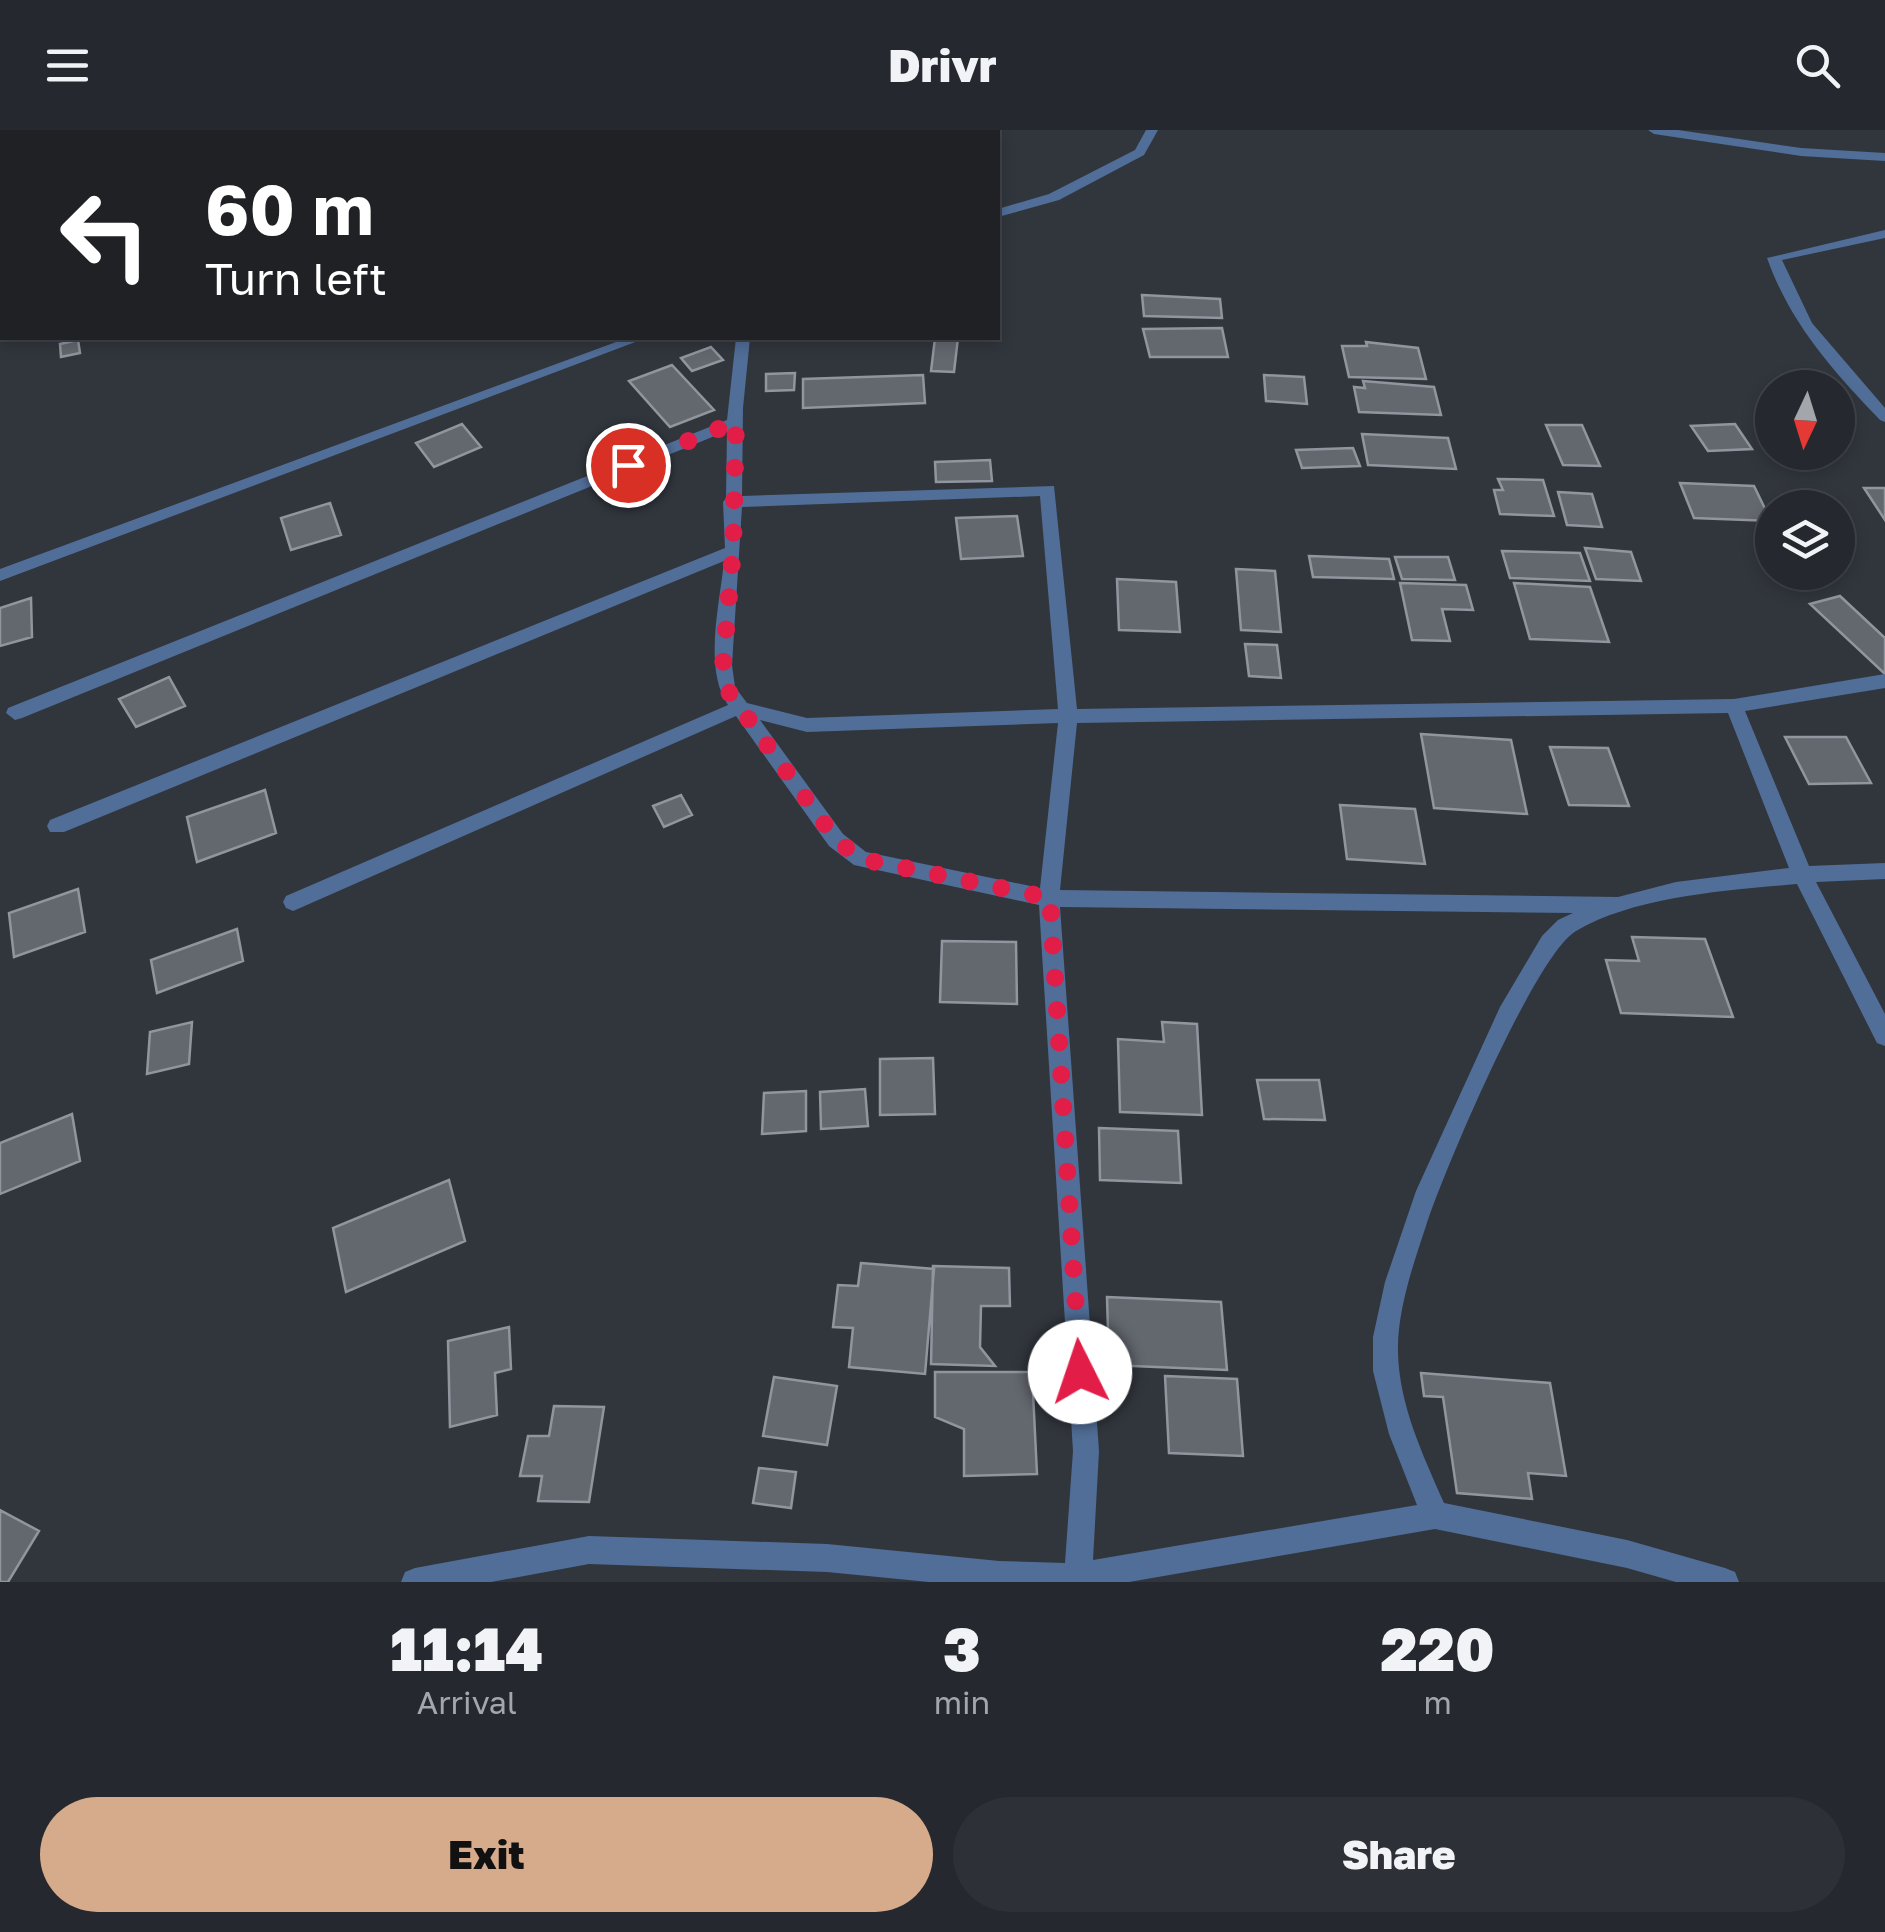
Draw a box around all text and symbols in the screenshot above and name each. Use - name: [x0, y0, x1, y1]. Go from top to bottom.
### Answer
- icon: menu: [40, 38, 95, 93]
- text: Drivr: [888, 38, 997, 92]
- icon: search: [1790, 38, 1845, 93]
- text: 60 m: [205, 166, 374, 250]
- icon: left: [40, 170, 170, 300]
- text: Turn left: [205, 251, 387, 305]
- north arrow: [1755, 370, 1855, 470]
- map controls: [1755, 370, 1855, 590]
- pin: [586, 423, 671, 508]
- icon: arrive: [601, 438, 656, 493]
- button: layers: [1755, 490, 1855, 590]
- position arrow: [1028, 1320, 1132, 1424]
- text: 11:14: [390, 1612, 543, 1684]
- text: 3: [943, 1612, 981, 1684]
- text: 220: [1381, 1612, 1495, 1684]
- text: Arrival: [417, 1683, 517, 1721]
- text: min: [934, 1683, 990, 1721]
- text: m: [1423, 1683, 1452, 1721]
- button: Exit: [40, 1797, 933, 1912]
- button: Share: [953, 1797, 1845, 1912]

